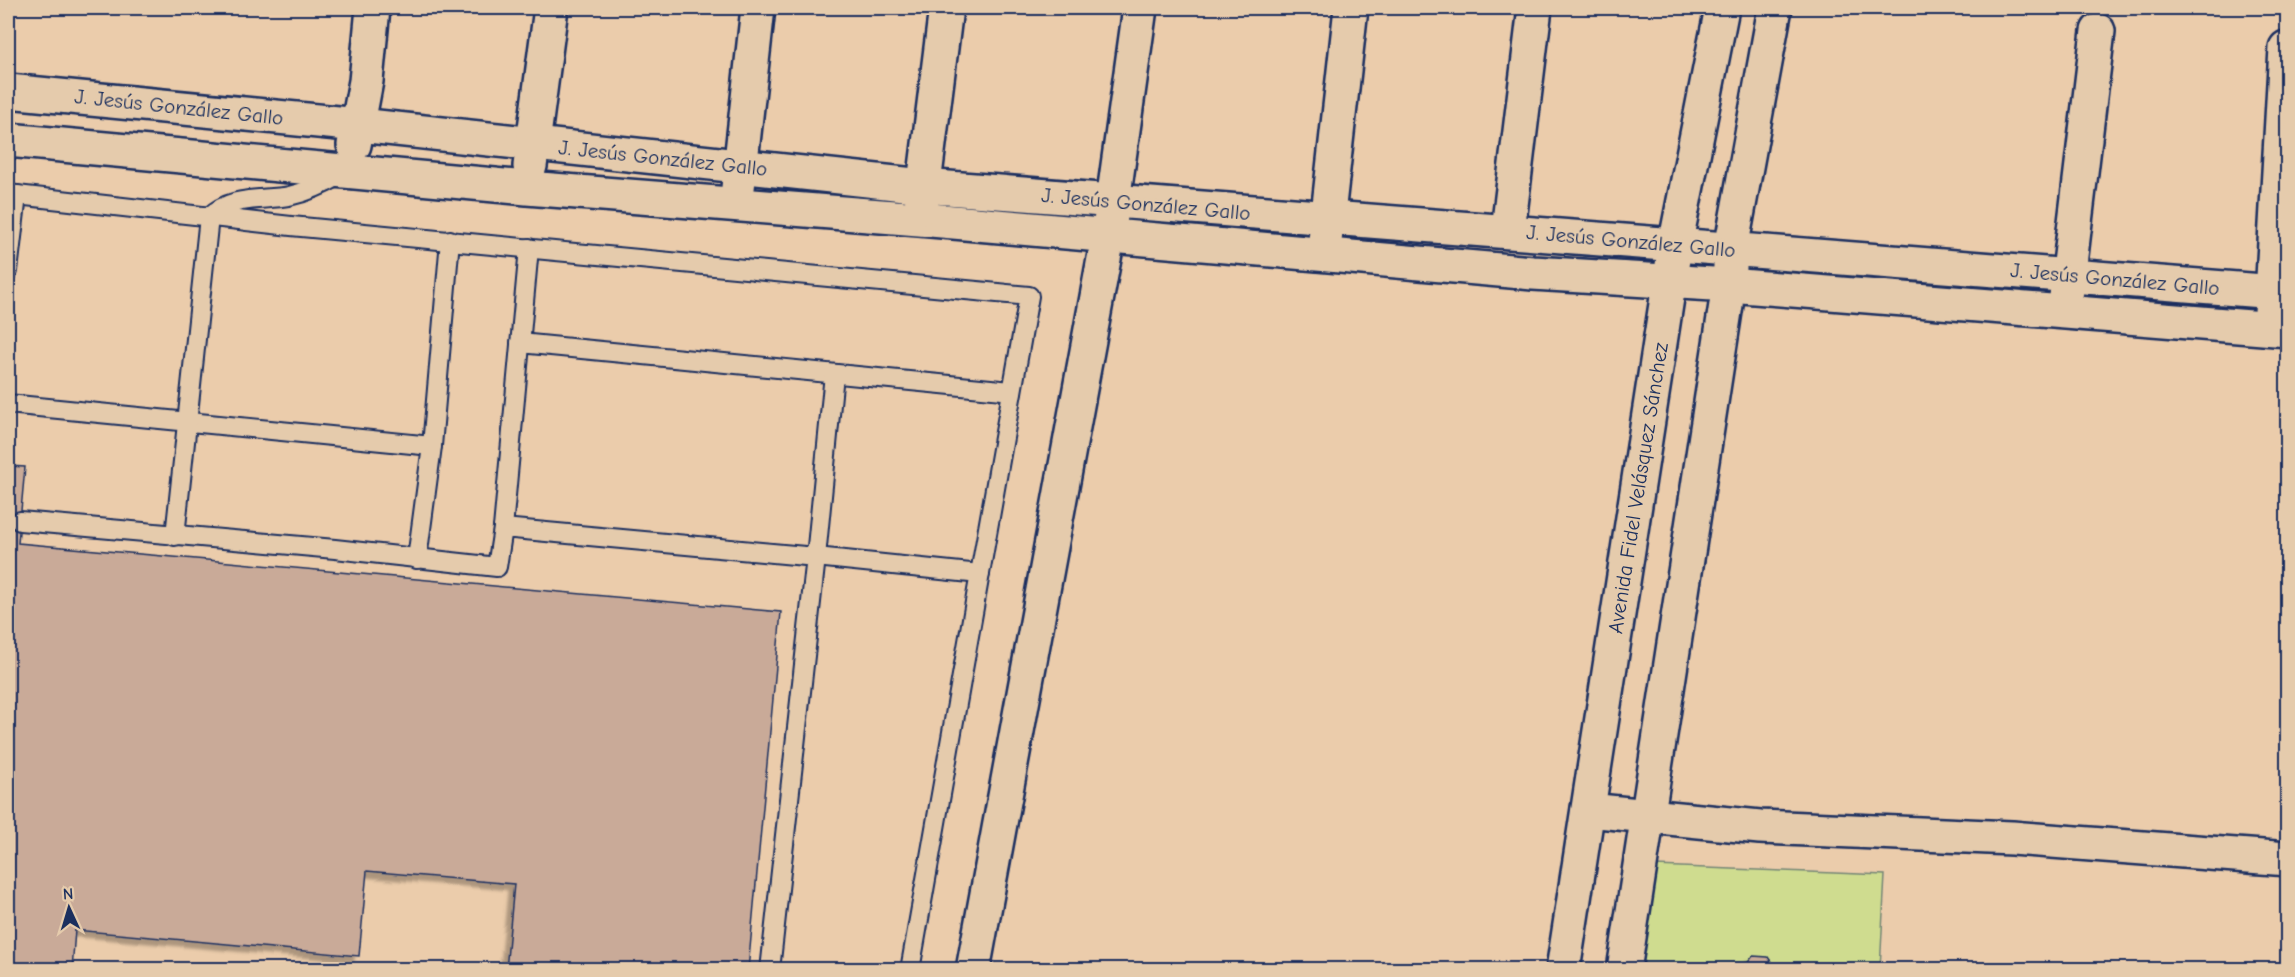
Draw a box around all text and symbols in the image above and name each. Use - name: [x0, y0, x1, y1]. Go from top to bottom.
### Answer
- street label: J. Jesús González Gallo: [73, 84, 285, 130]
- street label: J. Jesús González Gallo: [557, 135, 769, 181]
- street label: J. Jesús González Gallo: [1040, 183, 1252, 225]
- street label: J. Jesús González Gallo: [1525, 220, 1737, 262]
- street label: J. Jesús González Gallo: [2009, 258, 2221, 300]
- street label: Avenida Fidel Velásquez Sánchez: [1603, 341, 1673, 635]
- north arrow: [39, 878, 99, 938]
- text: N: [62, 885, 74, 903]

